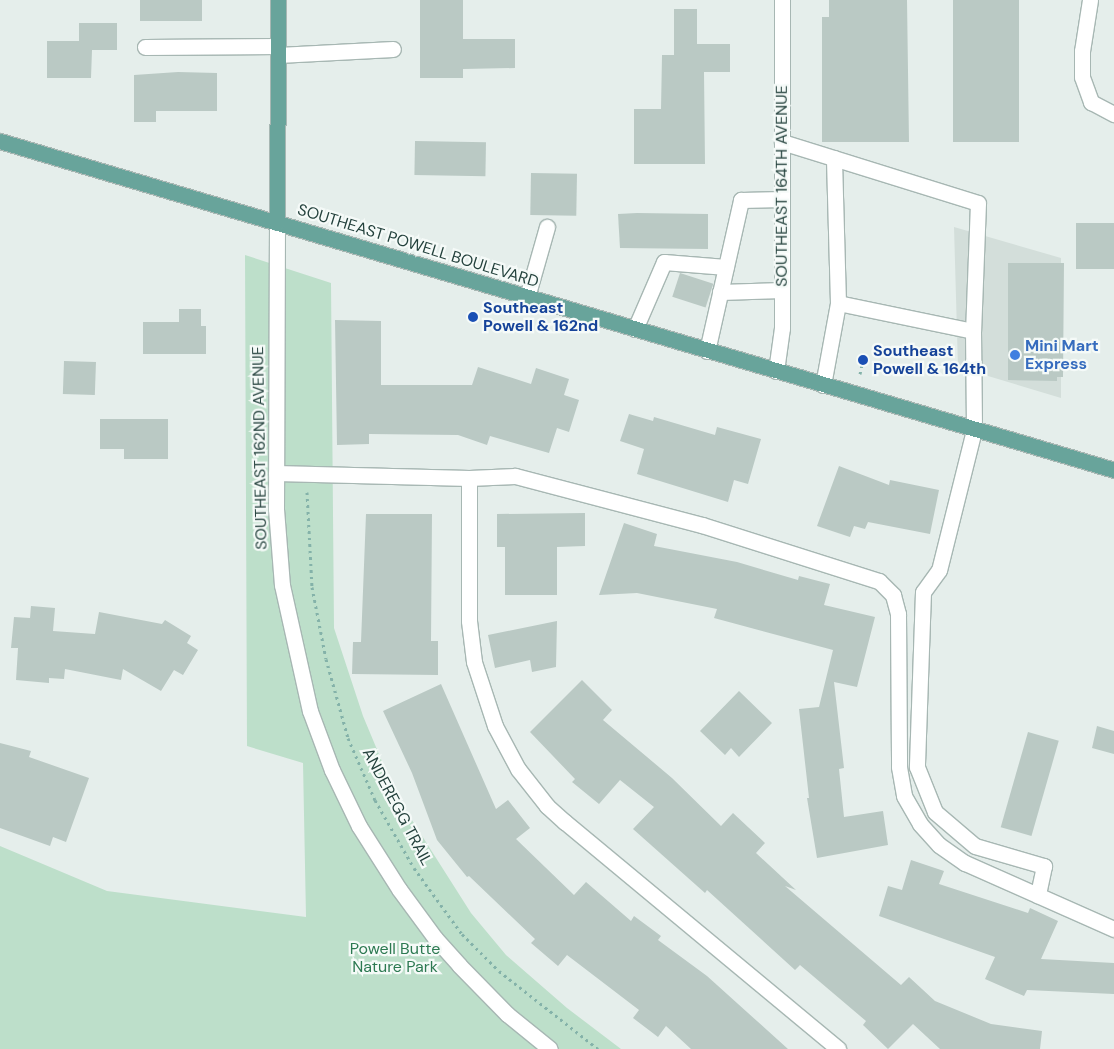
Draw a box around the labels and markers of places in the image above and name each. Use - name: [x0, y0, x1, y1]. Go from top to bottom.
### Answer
- place label: Southeast Powell & 162nd: [483, 298, 598, 336]
- marker: Southeast Powell & 162nd: [467, 311, 479, 323]
- place label: Mini Mart Express: [1025, 336, 1099, 374]
- place label: Southeast Powell & 164th: [873, 341, 986, 379]
- marker: Mini Mart Express: [1009, 349, 1021, 361]
- marker: Southeast Powell & 164th: [857, 354, 869, 366]

